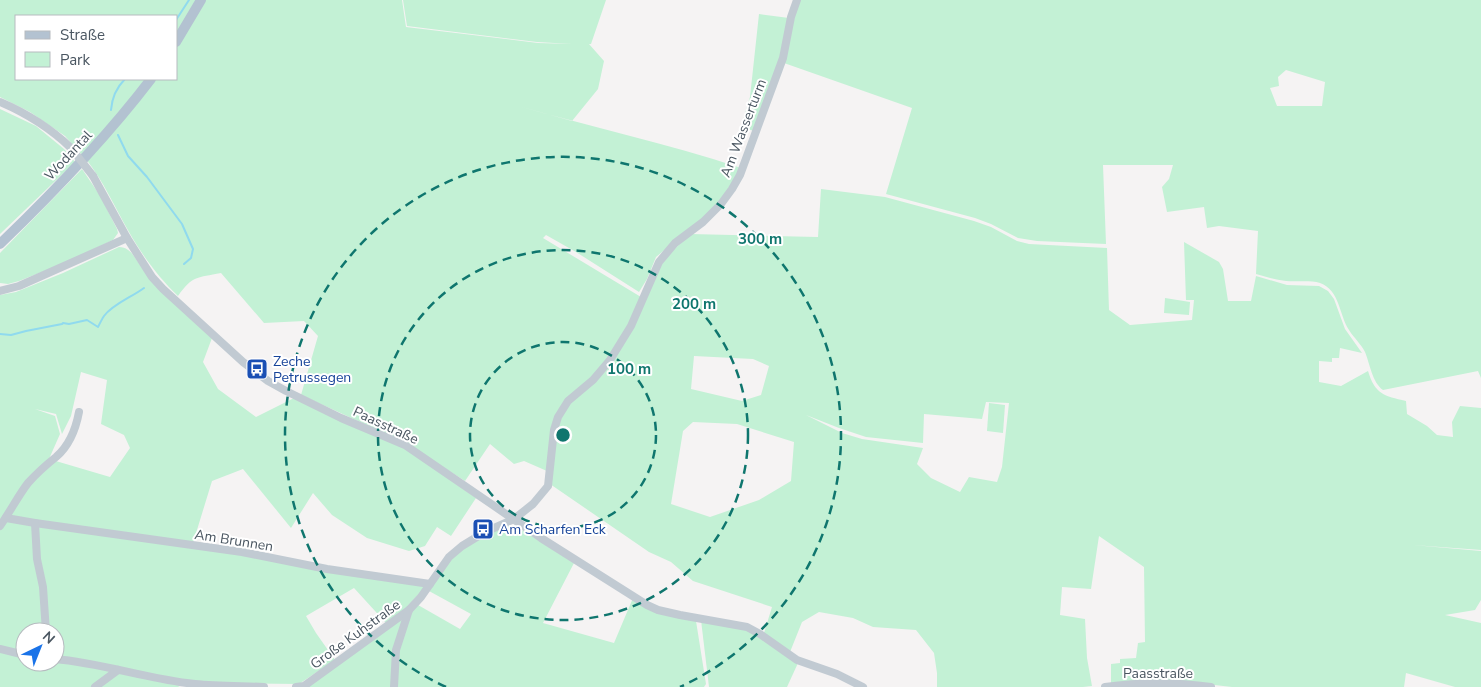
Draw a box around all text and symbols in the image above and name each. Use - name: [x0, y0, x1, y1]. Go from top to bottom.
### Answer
- legend: [15, 15, 178, 80]
- text: Straße: [60, 25, 105, 45]
- text: Park: [60, 50, 90, 70]
- street label: Am Wasserturm: [716, 76, 771, 180]
- street label: Wodantal: [40, 125, 97, 185]
- text: 300 m: [738, 229, 782, 249]
- text: 200 m: [672, 294, 716, 314]
- place label: Zeche Petrussegen: [273, 352, 351, 387]
- bus stop icon: Zeche Petrussegen: [245, 357, 269, 381]
- text: 100 m: [607, 359, 651, 379]
- street label: Paasstraße: [350, 402, 422, 449]
- centre of rings: [554, 426, 572, 444]
- bus stop icon: Am Scharfen Eck: [471, 517, 495, 541]
- place label: Am Scharfen Eck: [499, 520, 607, 539]
- street label: Am Brunnen: [193, 525, 275, 556]
- street label: Große Kuhstraße: [306, 595, 404, 674]
- north arrow: [15, 622, 65, 672]
- text: N: [38, 627, 59, 648]
- street label: Paasstraße: [1123, 664, 1193, 683]

